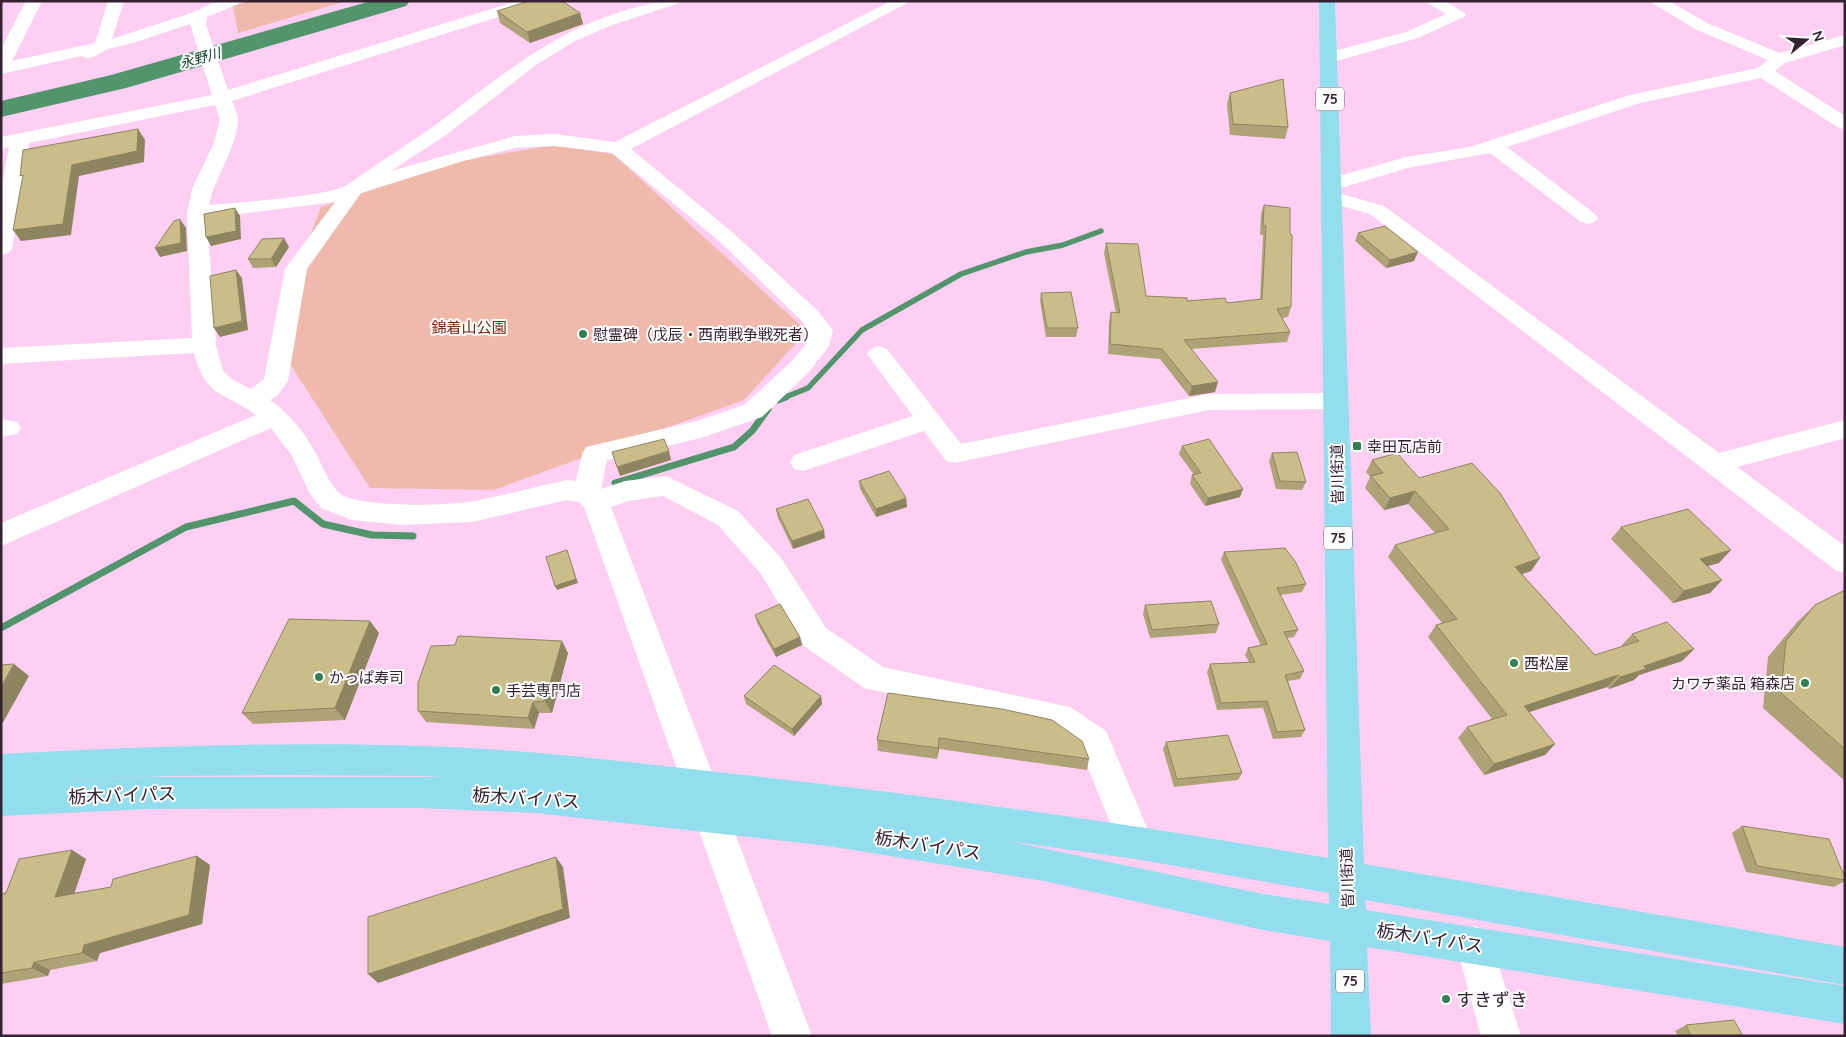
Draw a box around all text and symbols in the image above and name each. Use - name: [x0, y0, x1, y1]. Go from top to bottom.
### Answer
- north arrow: [1781, 15, 1831, 65]
- text: N: [1808, 28, 1829, 44]
- water label: 永野川: [177, 43, 225, 72]
- road number: 75: [1316, 88, 1344, 110]
- park label: 錦着山公園: [431, 318, 507, 337]
- place label: 慰霊碑（戊辰・西南戦争戦死者）: [593, 325, 818, 344]
- marker: 慰霊碑（戊辰・西南戦争戦死者）: [577, 328, 589, 340]
- place label: 幸田瓦店前: [1367, 437, 1442, 456]
- marker: 幸田瓦店前: [1351, 440, 1363, 452]
- street label: 皆川街道: [1327, 444, 1347, 504]
- road number: 75: [1324, 526, 1352, 550]
- place label: 西松屋: [1524, 654, 1569, 673]
- marker: 西松屋: [1508, 657, 1520, 669]
- place label: かっぱ寿司: [329, 668, 404, 687]
- marker: かっぱ寿司: [313, 671, 325, 683]
- place label: カワチ薬品 箱森店: [1671, 674, 1795, 693]
- marker: カワチ薬品 箱森店: [1799, 677, 1811, 689]
- place label: 手芸専門店: [506, 681, 581, 700]
- marker: 手芸専門店: [490, 684, 502, 696]
- street label: 栃木バイパス: [68, 782, 176, 808]
- street label: 栃木バイパス: [472, 783, 580, 813]
- street label: 栃木バイパス: [873, 825, 983, 865]
- street label: 皆川街道: [1336, 848, 1358, 908]
- street label: 栃木バイパス: [1375, 918, 1485, 958]
- road number: 75: [1336, 969, 1364, 992]
- place label: すきずき: [1456, 988, 1528, 1011]
- marker: すきずき: [1440, 993, 1452, 1005]

